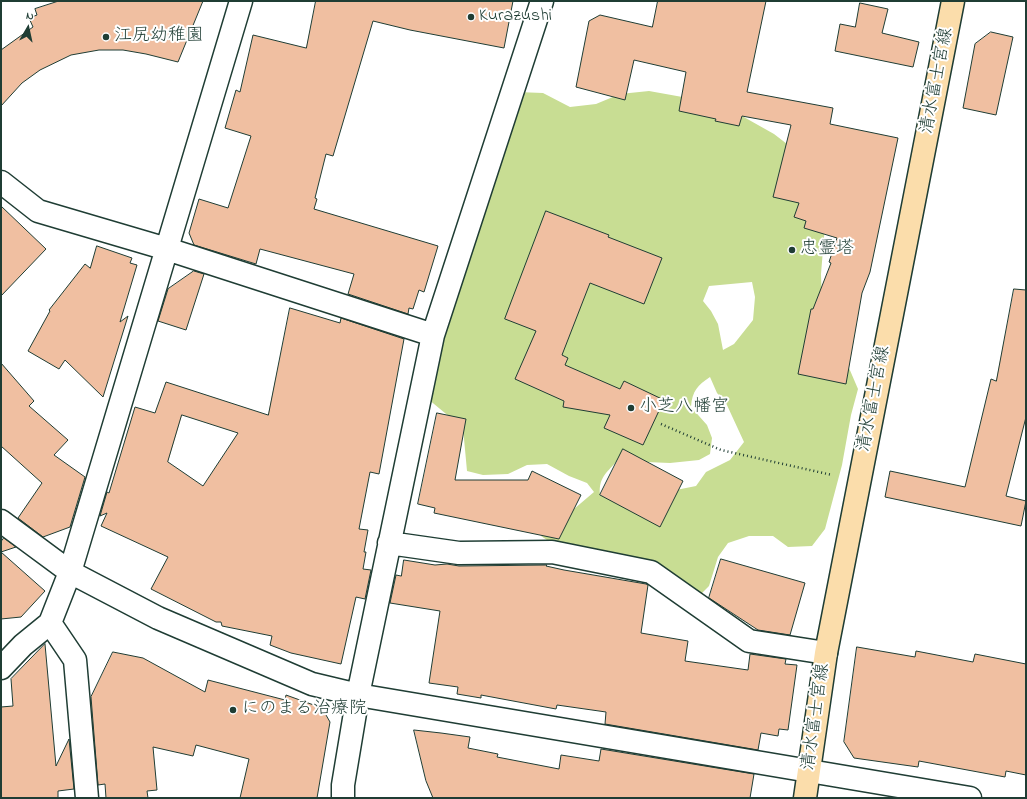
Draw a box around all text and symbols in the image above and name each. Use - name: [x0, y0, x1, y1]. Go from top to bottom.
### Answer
- place label: Kurazushi: [479, 6, 552, 28]
- north arrow: [8, 8, 48, 48]
- text: N: [25, 8, 35, 25]
- marker: Kurazushi: [466, 12, 476, 22]
- place label: 江尻幼稚園: [114, 26, 204, 48]
- street label: 清水富士宮線: [917, 26, 959, 136]
- marker: 江尻幼稚園: [101, 32, 111, 42]
- place label: 忠霊塔: [800, 239, 854, 261]
- marker: 忠霊塔: [787, 245, 797, 255]
- street label: 清水富士宮線: [854, 344, 896, 454]
- place label: 小芝八幡宮: [639, 397, 729, 419]
- marker: 小芝八幡宮: [626, 403, 636, 413]
- street label: 清水富士宮線: [799, 662, 835, 772]
- place label: にのまる治療院: [241, 699, 367, 721]
- marker: にのまる治療院: [228, 705, 238, 715]

